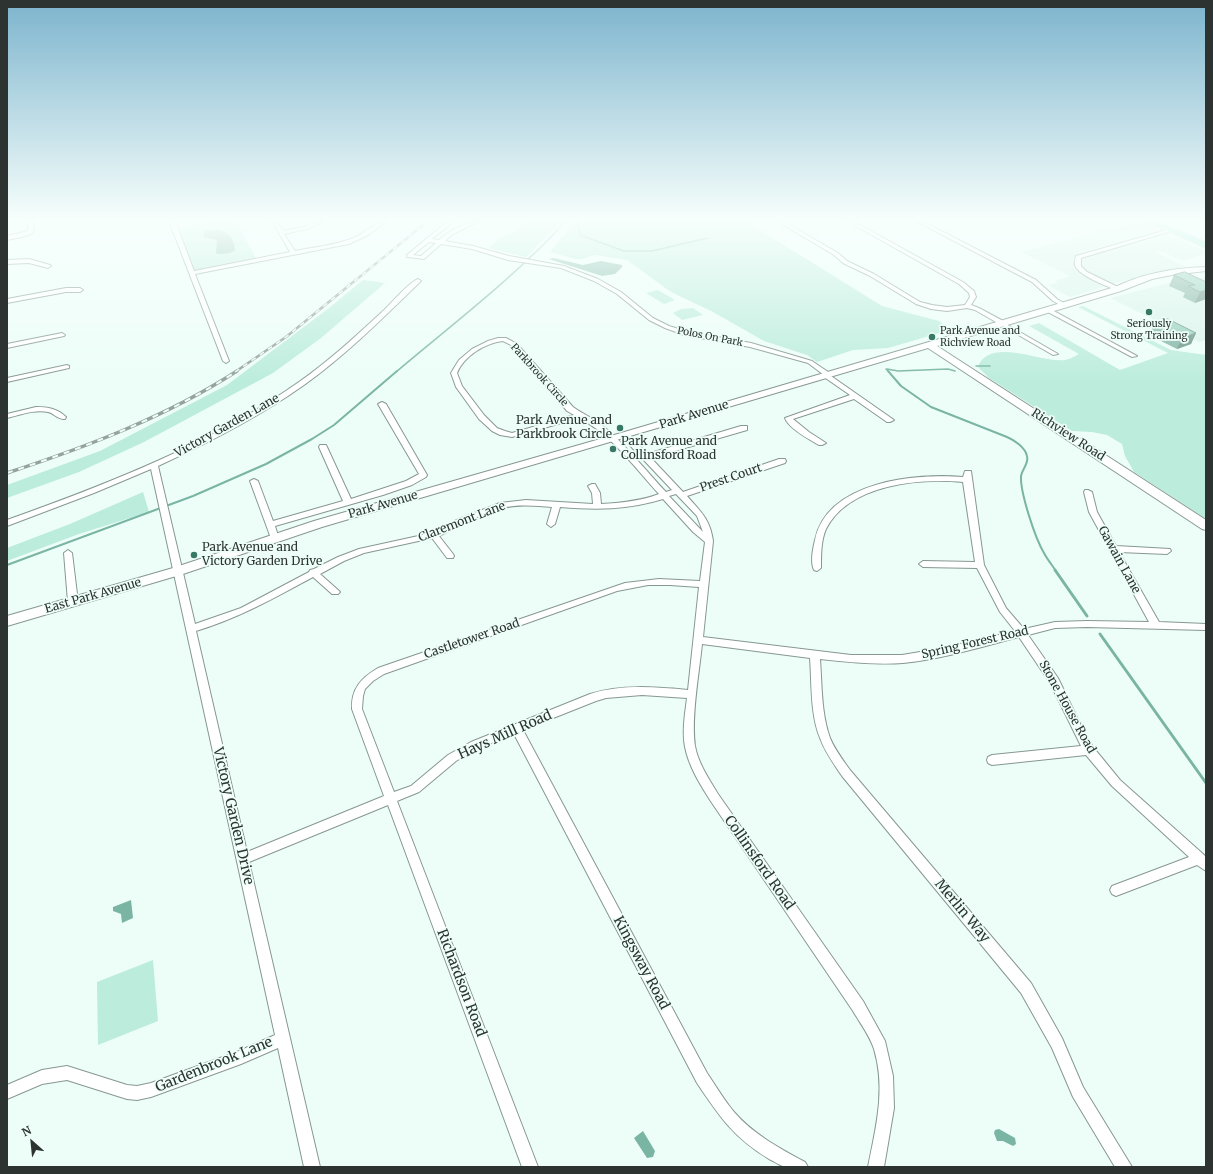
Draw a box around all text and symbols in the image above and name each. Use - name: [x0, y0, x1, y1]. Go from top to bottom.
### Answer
- marker: Seriously Strong Training: [1144, 307, 1154, 317]
- place label: Seriously Strong Training: [1110, 318, 1188, 342]
- street label: Polos On Park: [676, 325, 744, 349]
- place label: Park Avenue and Richview Road: [940, 325, 1020, 348]
- marker: Park Avenue and Richview Road: [927, 332, 937, 342]
- street label: Parkbrook Circle: [508, 341, 570, 409]
- street label: Victory Garden Lane: [172, 391, 282, 461]
- street label: Park Avenue: [658, 398, 730, 432]
- street label: Richview Road: [1028, 406, 1108, 464]
- place label: Park Avenue and Parkbrook Circle: [516, 414, 612, 442]
- marker: Park Avenue and Parkbrook Circle: [615, 423, 625, 433]
- place label: Park Avenue and Collinsford Road: [621, 435, 717, 463]
- marker: Park Avenue and Collinsford Road: [608, 444, 618, 454]
- street label: Prest Court: [698, 461, 764, 495]
- street label: Park Avenue: [347, 488, 419, 522]
- street label: Claremont Lane: [416, 499, 508, 545]
- street label: Gawain Lane: [1095, 524, 1143, 596]
- place label: Park Avenue and Victory Garden Drive: [202, 541, 322, 569]
- marker: Park Avenue and Victory Garden Drive: [189, 550, 199, 560]
- street label: East Park Avenue: [43, 575, 143, 617]
- street label: Castletower Road: [422, 616, 522, 662]
- street label: Spring Forest Road: [920, 624, 1030, 662]
- street label: Stone House Road: [1036, 658, 1098, 756]
- street label: Hays Mill Road: [455, 707, 555, 763]
- street label: Victory Garden Drive: [209, 746, 257, 886]
- street label: Collinsford Road: [720, 813, 798, 913]
- street label: Merlin Way: [931, 876, 993, 946]
- street label: Kingsway Road: [609, 913, 673, 1013]
- street label: Richardson Road: [433, 927, 489, 1039]
- street label: Gardenbrook Lane: [153, 1034, 275, 1096]
- north arrow: [12, 1122, 52, 1162]
- text: N: [19, 1123, 34, 1140]

